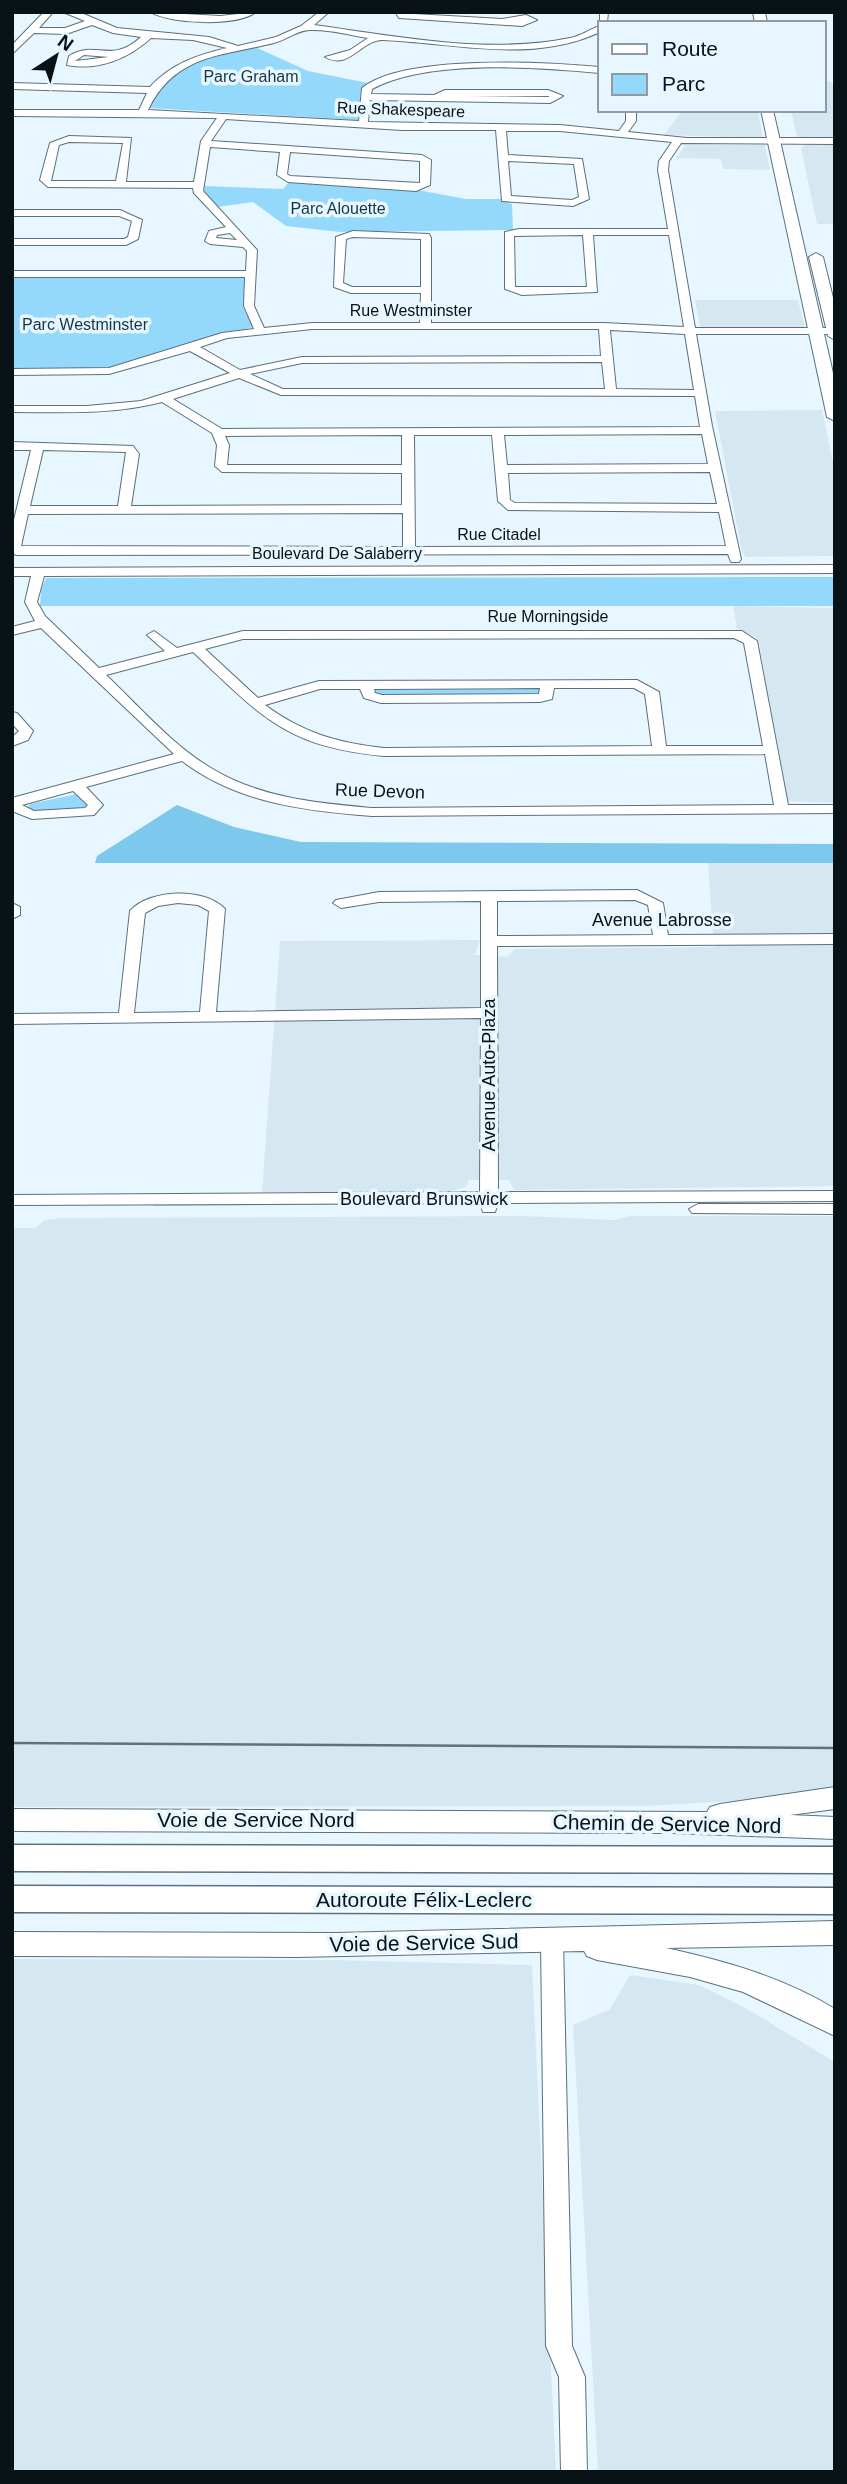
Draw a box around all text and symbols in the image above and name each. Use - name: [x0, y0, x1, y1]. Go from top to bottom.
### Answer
- north arrow: [21, 21, 91, 91]
- legend: [598, 21, 826, 112]
- text: N: [54, 30, 77, 55]
- text: Route: [662, 37, 718, 60]
- park label: Parc Graham: [203, 68, 299, 85]
- text: Parc: [662, 72, 705, 95]
- street label: Rue Shakespeare: [337, 99, 465, 120]
- park label: Parc Alouette: [290, 200, 386, 217]
- street label: Rue Westminster: [350, 302, 473, 319]
- park label: Parc Westminster: [22, 316, 149, 333]
- street label: Rue Citadel: [457, 526, 541, 543]
- street label: Boulevard De Salaberry: [252, 545, 422, 562]
- street label: Rue Morningside: [488, 608, 609, 625]
- street label: Rue Devon: [335, 779, 425, 803]
- street label: Avenue Labrosse: [592, 910, 732, 930]
- street label: Avenue Auto-Plaza: [479, 998, 499, 1151]
- street label: Boulevard Brunswick: [340, 1189, 509, 1209]
- street label: Voie de Service Nord: [157, 1808, 355, 1831]
- street label: Chemin de Service Nord: [552, 1810, 782, 1837]
- street label: Autoroute Félix-Leclerc: [316, 1888, 532, 1911]
- street label: Voie de Service Sud: [329, 1929, 519, 1956]

